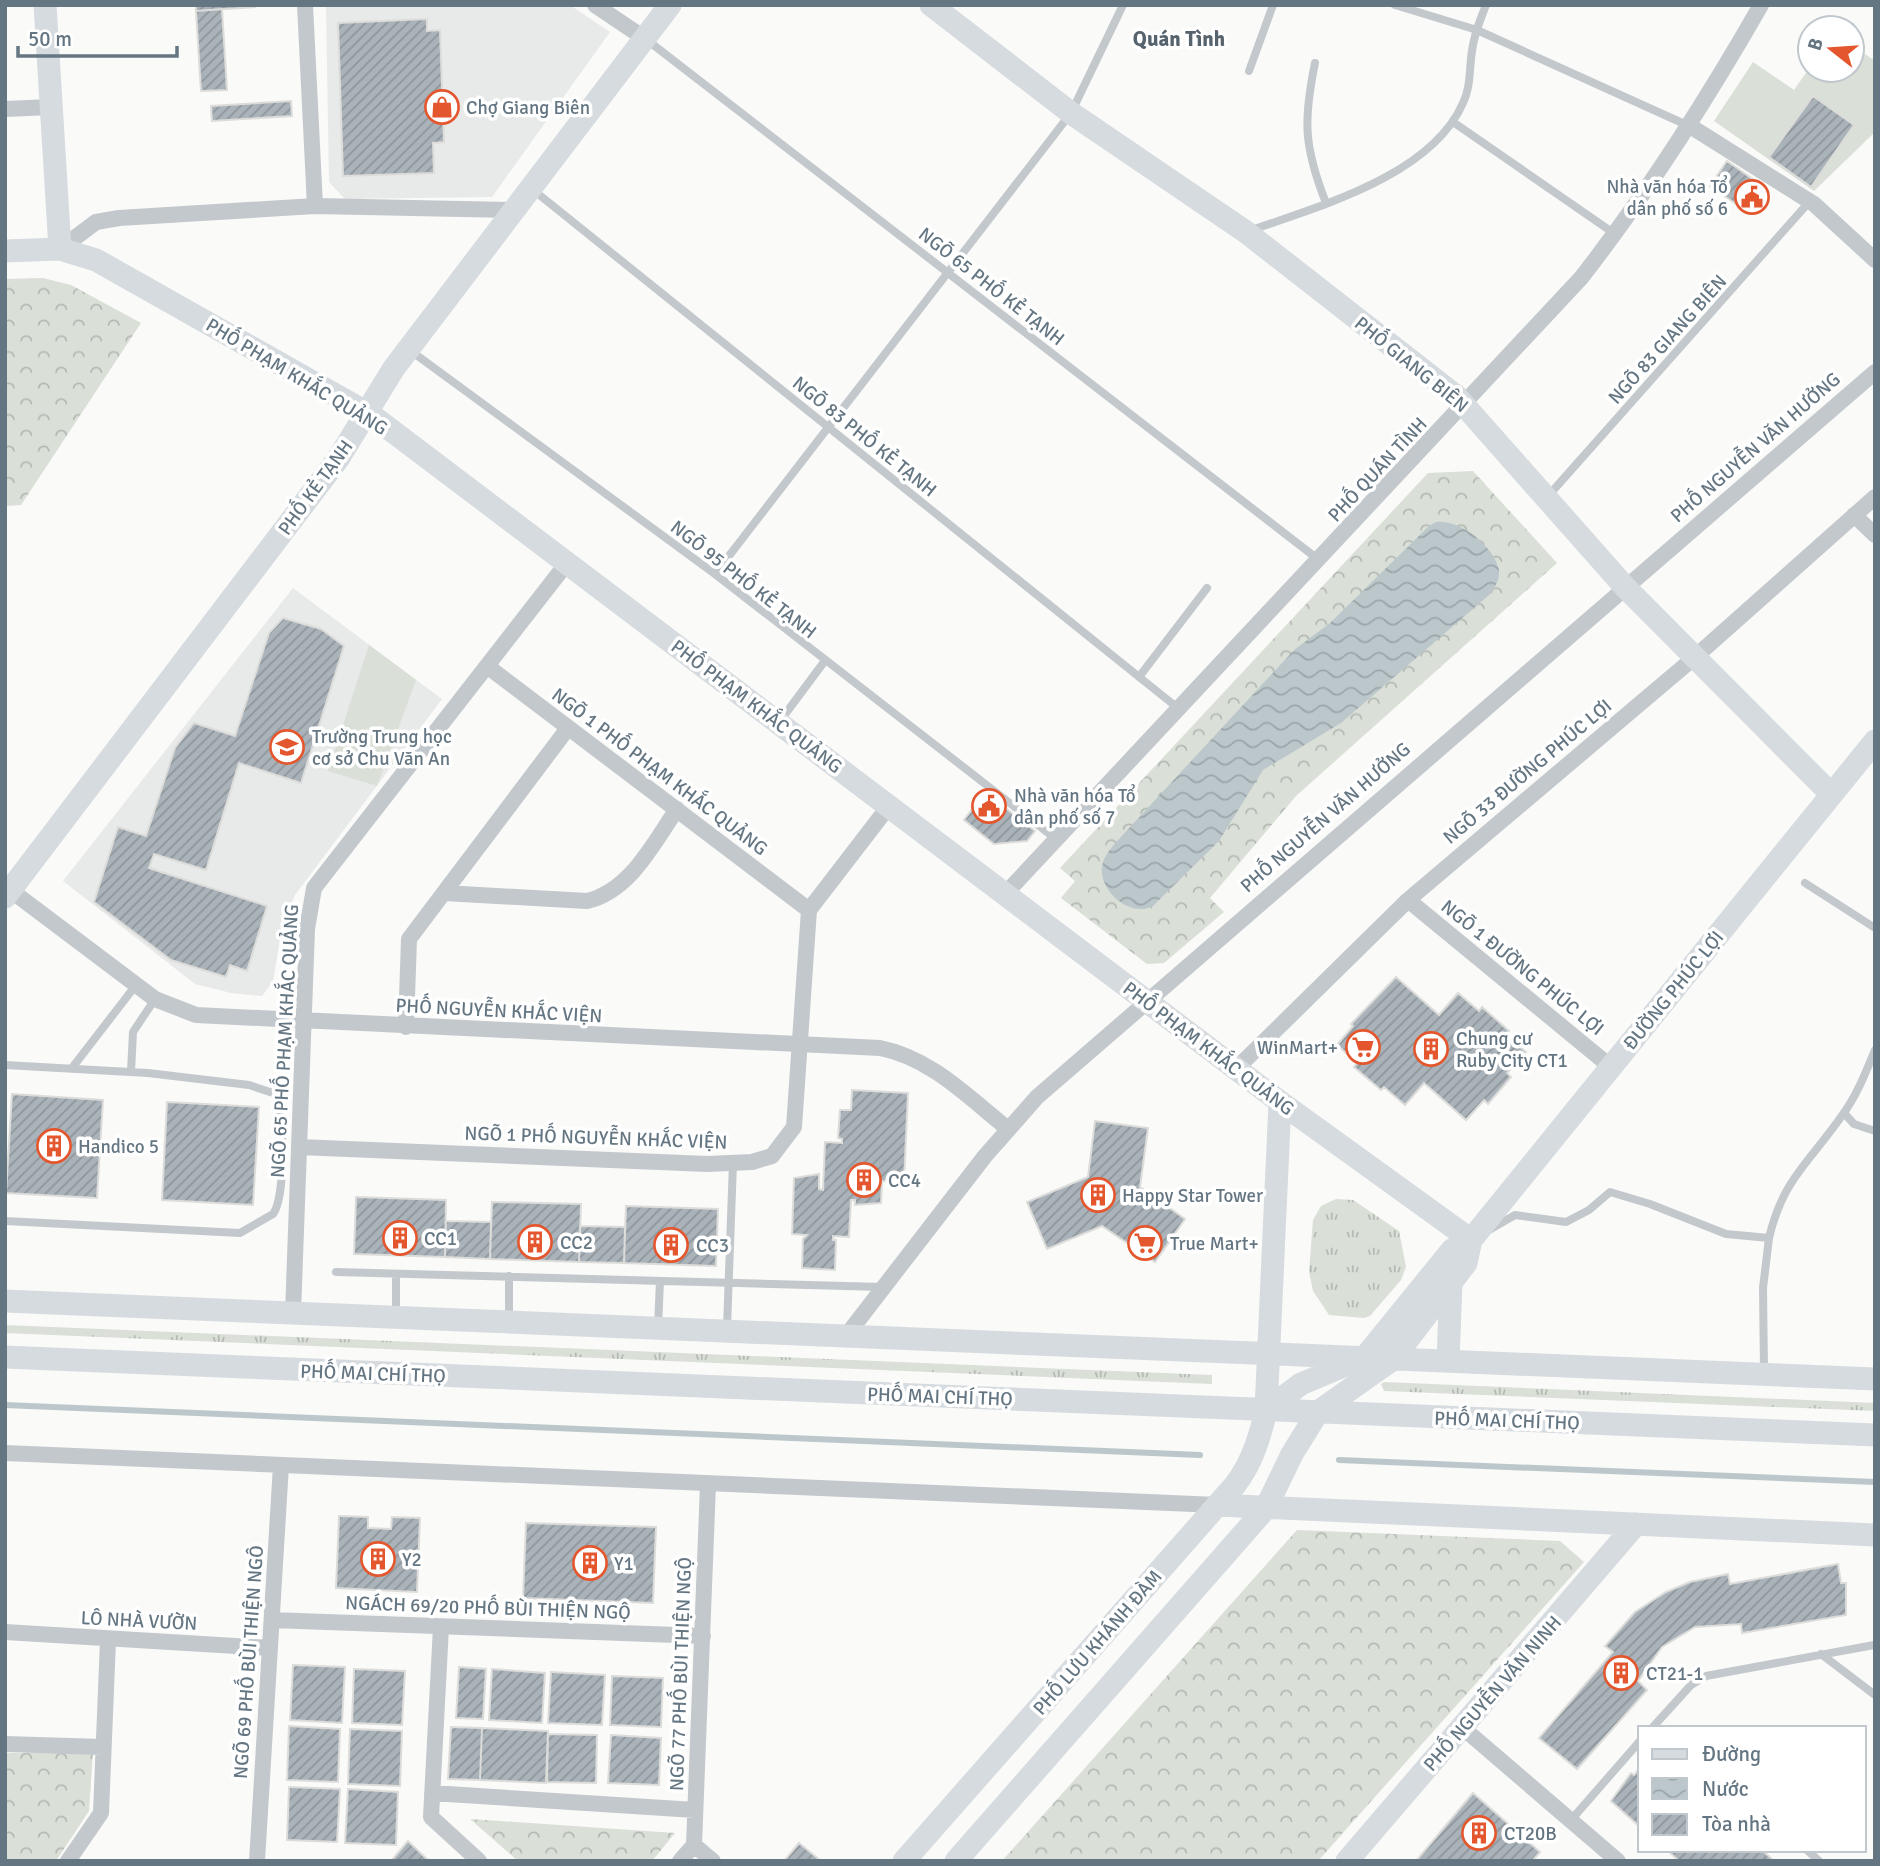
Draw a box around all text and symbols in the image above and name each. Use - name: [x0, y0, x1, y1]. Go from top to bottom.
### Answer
- scale bar: [18, 14, 177, 58]
- north arrow: [1796, 14, 1866, 84]
- text: 50 m: [28, 26, 72, 52]
- district label: Quán Tình: [1133, 26, 1225, 52]
- text: B: [1803, 35, 1829, 53]
- shop icon: Chợ Giang Biên: [423, 88, 461, 126]
- place label: Chợ Giang Biên: [466, 96, 590, 120]
- place label: Nhà văn hóa Tổ dân phố số 6: [1606, 174, 1728, 221]
- public building icon: Nhà văn hóa Tổ dân phố số 6: [1733, 178, 1771, 216]
- street label: NGÕ 65 PHỐ KẺ TẠNH: [914, 220, 1071, 351]
- street label: NGÕ 83 GIANG BIÊN: [1603, 270, 1732, 409]
- street label: PHỐ GIANG BIÊN: [1350, 309, 1475, 418]
- street label: PHỐ PHẠM KHẮC QUẢNG: [201, 310, 394, 441]
- street label: PHỐ NGUYỄN VĂN HƯỞNG: [1664, 365, 1846, 528]
- street label: NGÕ 83 PHỐ KẺ TẠNH: [787, 369, 943, 502]
- street label: PHỐ QUÁN TÌNH: [1321, 410, 1432, 527]
- street label: PHỐ KẺ TẠNH: [271, 433, 358, 540]
- street label: NGÕ 95 PHỐ KẺ TẠNH: [666, 513, 823, 644]
- street label: PHỐ PHẠM KHẮC QUẢNG: [666, 632, 849, 779]
- street label: NGÕ 1 PHỐ PHẠM KHẮC QUẢNG: [547, 680, 774, 861]
- street label: NGÕ 33 ĐƯỜNG PHÚC LỢI: [1438, 694, 1617, 849]
- place label: Trường Trung học cơ sở Chu Văn An: [312, 725, 452, 771]
- school or university icon: Trường Trung học cơ sở Chu Văn An: [268, 728, 306, 766]
- street label: PHỐ NGUYỄN VĂN HƯỞNG: [1234, 735, 1416, 898]
- place label: Nhà văn hóa Tổ dân phố số 7: [1014, 783, 1136, 830]
- public building icon: Nhà văn hóa Tổ dân phố số 7: [970, 787, 1008, 825]
- street label: NGÕ 1 ĐƯỜNG PHÚC LỢI: [1436, 895, 1609, 1041]
- street label: NGÕ 65 PHỐ PHẠM KHẮC QUẢNG: [262, 903, 304, 1179]
- street label: ĐƯỜNG PHÚC LỢI: [1618, 926, 1729, 1055]
- street label: PHỐ PHẠM KHẮC QUẢNG: [1118, 974, 1301, 1121]
- street label: PHỐ NGUYỄN KHẮC VIỆN: [395, 990, 603, 1028]
- place label: Chung cư Ruby City CT1: [1456, 1027, 1568, 1073]
- supermarket icon: WinMart+: [1344, 1028, 1382, 1066]
- building icon: Chung cư Ruby City CT1: [1412, 1030, 1450, 1068]
- place label: WinMart+: [1257, 1036, 1338, 1060]
- street label: NGÕ 1 PHỐ NGUYỄN KHẮC VIỆN: [464, 1117, 728, 1155]
- building icon: Handico 5: [35, 1127, 73, 1165]
- place label: Handico 5: [78, 1135, 159, 1159]
- building icon: CC4: [845, 1161, 883, 1199]
- place label: CC4: [888, 1169, 921, 1193]
- building icon: Happy Star Tower: [1079, 1176, 1117, 1214]
- place label: Happy Star Tower: [1122, 1184, 1263, 1208]
- building icon: CC1: [381, 1219, 419, 1257]
- building icon: CC2: [516, 1223, 554, 1261]
- supermarket icon: True Mart+: [1126, 1224, 1164, 1262]
- building icon: CC3: [652, 1226, 690, 1264]
- place label: CC1: [424, 1227, 457, 1251]
- place label: CC2: [560, 1231, 593, 1255]
- place label: True Mart+: [1170, 1232, 1259, 1256]
- place label: CC3: [696, 1234, 729, 1258]
- street label: PHỐ MAI CHÍ THỌ: [300, 1356, 446, 1389]
- street label: PHỐ MAI CHÍ THỌ: [867, 1379, 1013, 1412]
- street label: PHỐ MAI CHÍ THỌ: [1434, 1403, 1580, 1436]
- building icon: Y2: [359, 1540, 397, 1578]
- street label: NGÕ 69 PHỐ BÙI THIỆN NGÔ: [226, 1544, 269, 1780]
- building icon: Y1: [571, 1544, 609, 1582]
- place label: Y2: [402, 1548, 422, 1572]
- place label: Y1: [614, 1552, 634, 1576]
- street label: NGÕ 77 PHỐ BÙI THIỆN NGỘ: [662, 1557, 697, 1791]
- street label: PHỐ LƯU KHÁNH ĐÀM: [1026, 1563, 1167, 1720]
- street label: NGÁCH 69/20 PHỐ BÙI THIỆN NGỘ: [345, 1588, 631, 1625]
- street label: LÔ NHÀ VƯỜN: [80, 1606, 198, 1636]
- street label: PHỐ NGUYỄN VĂN NINH: [1416, 1609, 1567, 1776]
- building icon: CT21-1: [1602, 1654, 1640, 1692]
- place label: CT21-1: [1646, 1662, 1704, 1686]
- legend: [1638, 1726, 1866, 1852]
- text: Đường: [1702, 1741, 1761, 1767]
- text: Nước: [1702, 1776, 1749, 1802]
- text: Tòa nhà: [1702, 1811, 1771, 1837]
- building icon: CT20B: [1460, 1814, 1498, 1852]
- place label: CT20B: [1504, 1822, 1557, 1846]

